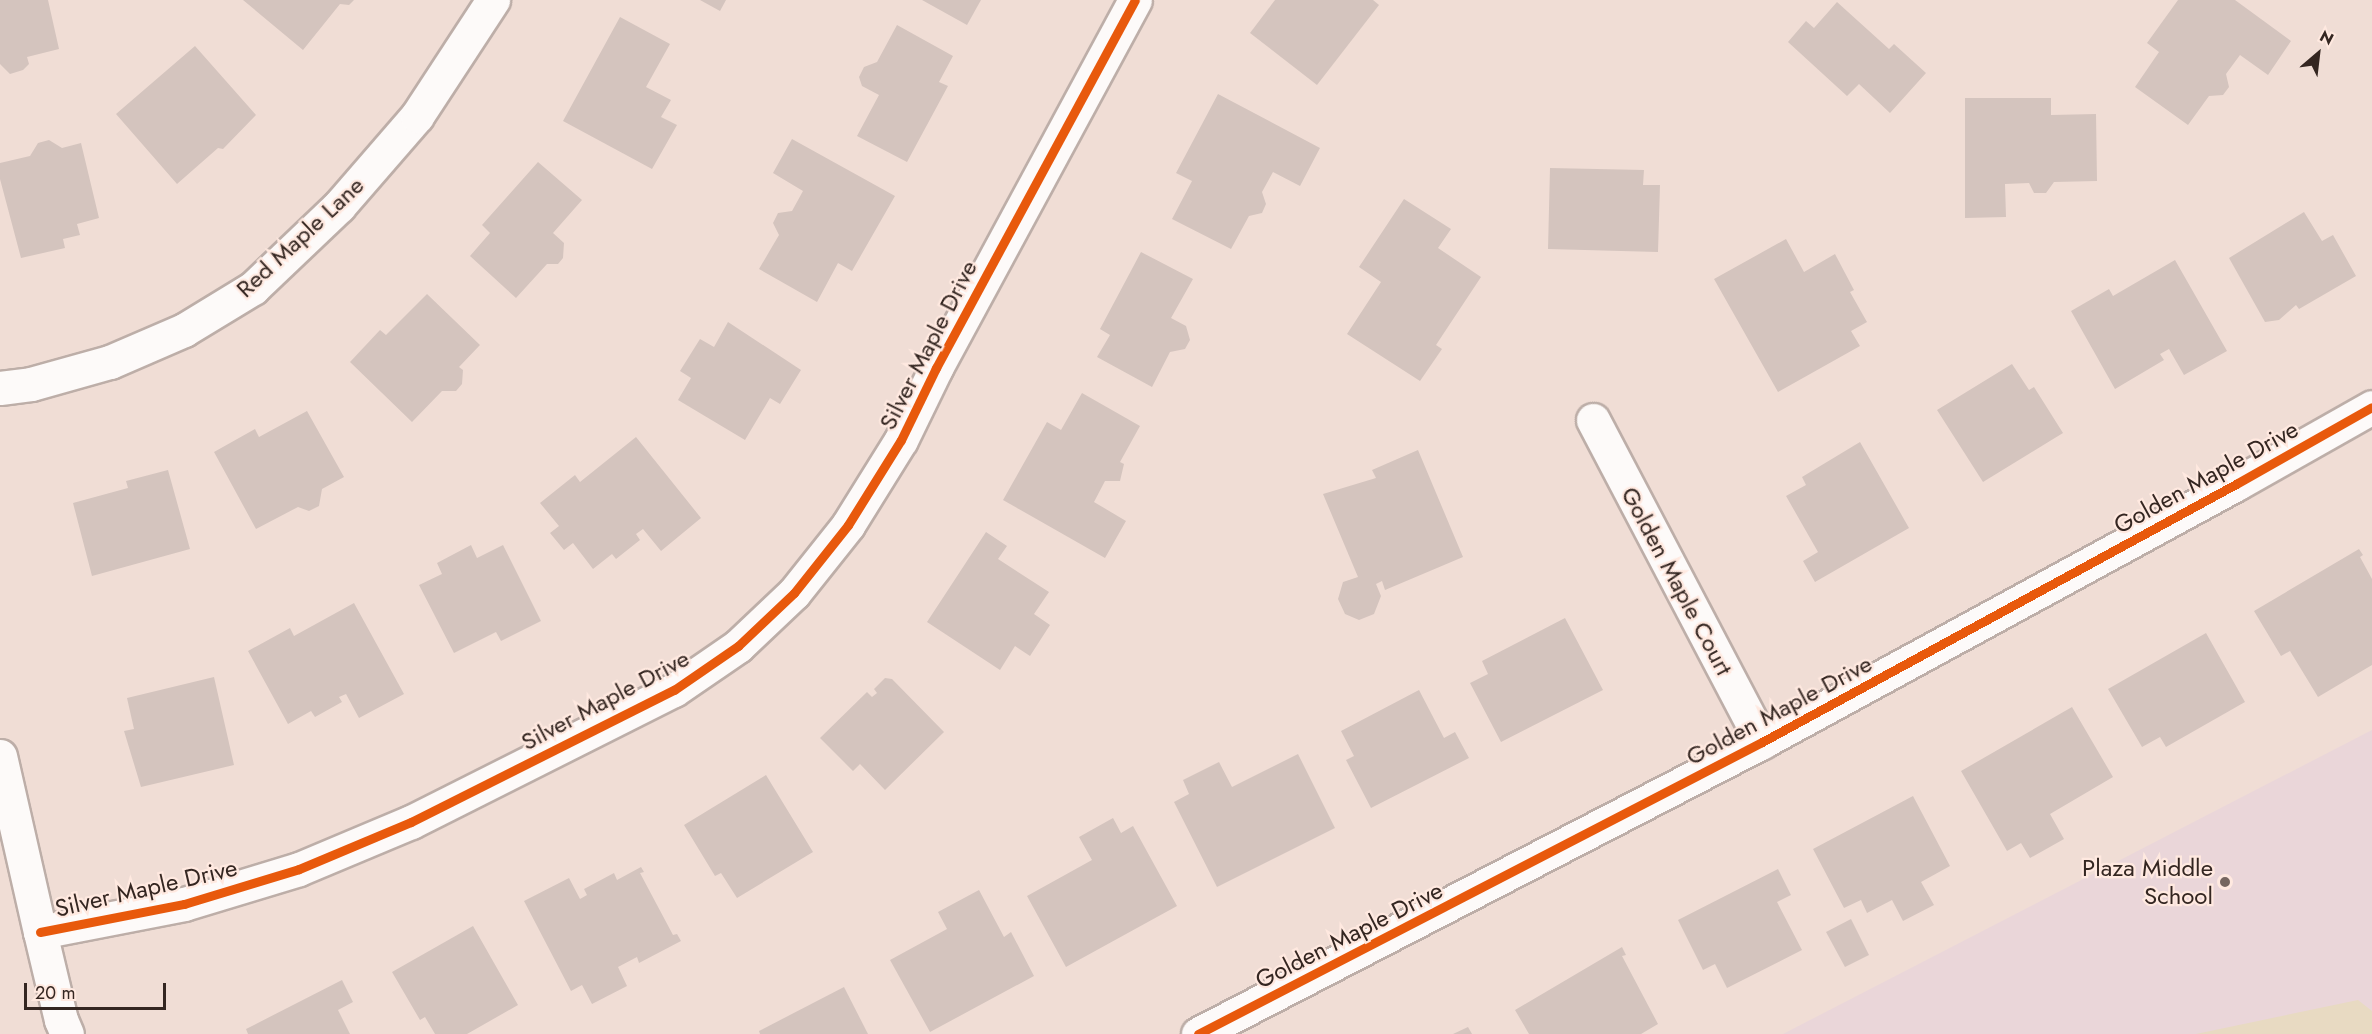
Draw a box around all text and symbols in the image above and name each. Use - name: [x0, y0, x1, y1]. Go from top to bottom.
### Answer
- north arrow: [2288, 24, 2348, 84]
- text: N: [2316, 25, 2338, 51]
- street label: Red Maple Lane: [230, 171, 370, 303]
- street label: Silver Maple Drive: [873, 256, 983, 434]
- street label: Golden Maple Drive: [2109, 414, 2303, 540]
- street label: Golden Maple Court: [1615, 482, 1739, 680]
- street label: Silver Maple Drive: [516, 644, 694, 756]
- street label: Golden Maple Drive: [1681, 649, 1877, 771]
- street label: Silver Maple Drive: [52, 853, 240, 923]
- place label: Plaza Middle School: [2082, 854, 2213, 910]
- street label: Golden Maple Drive: [1251, 875, 1447, 995]
- marker: Plaza Middle School: [2218, 875, 2232, 889]
- scale bar: [27, 971, 170, 1009]
- text: 20 m: [35, 980, 75, 1006]

